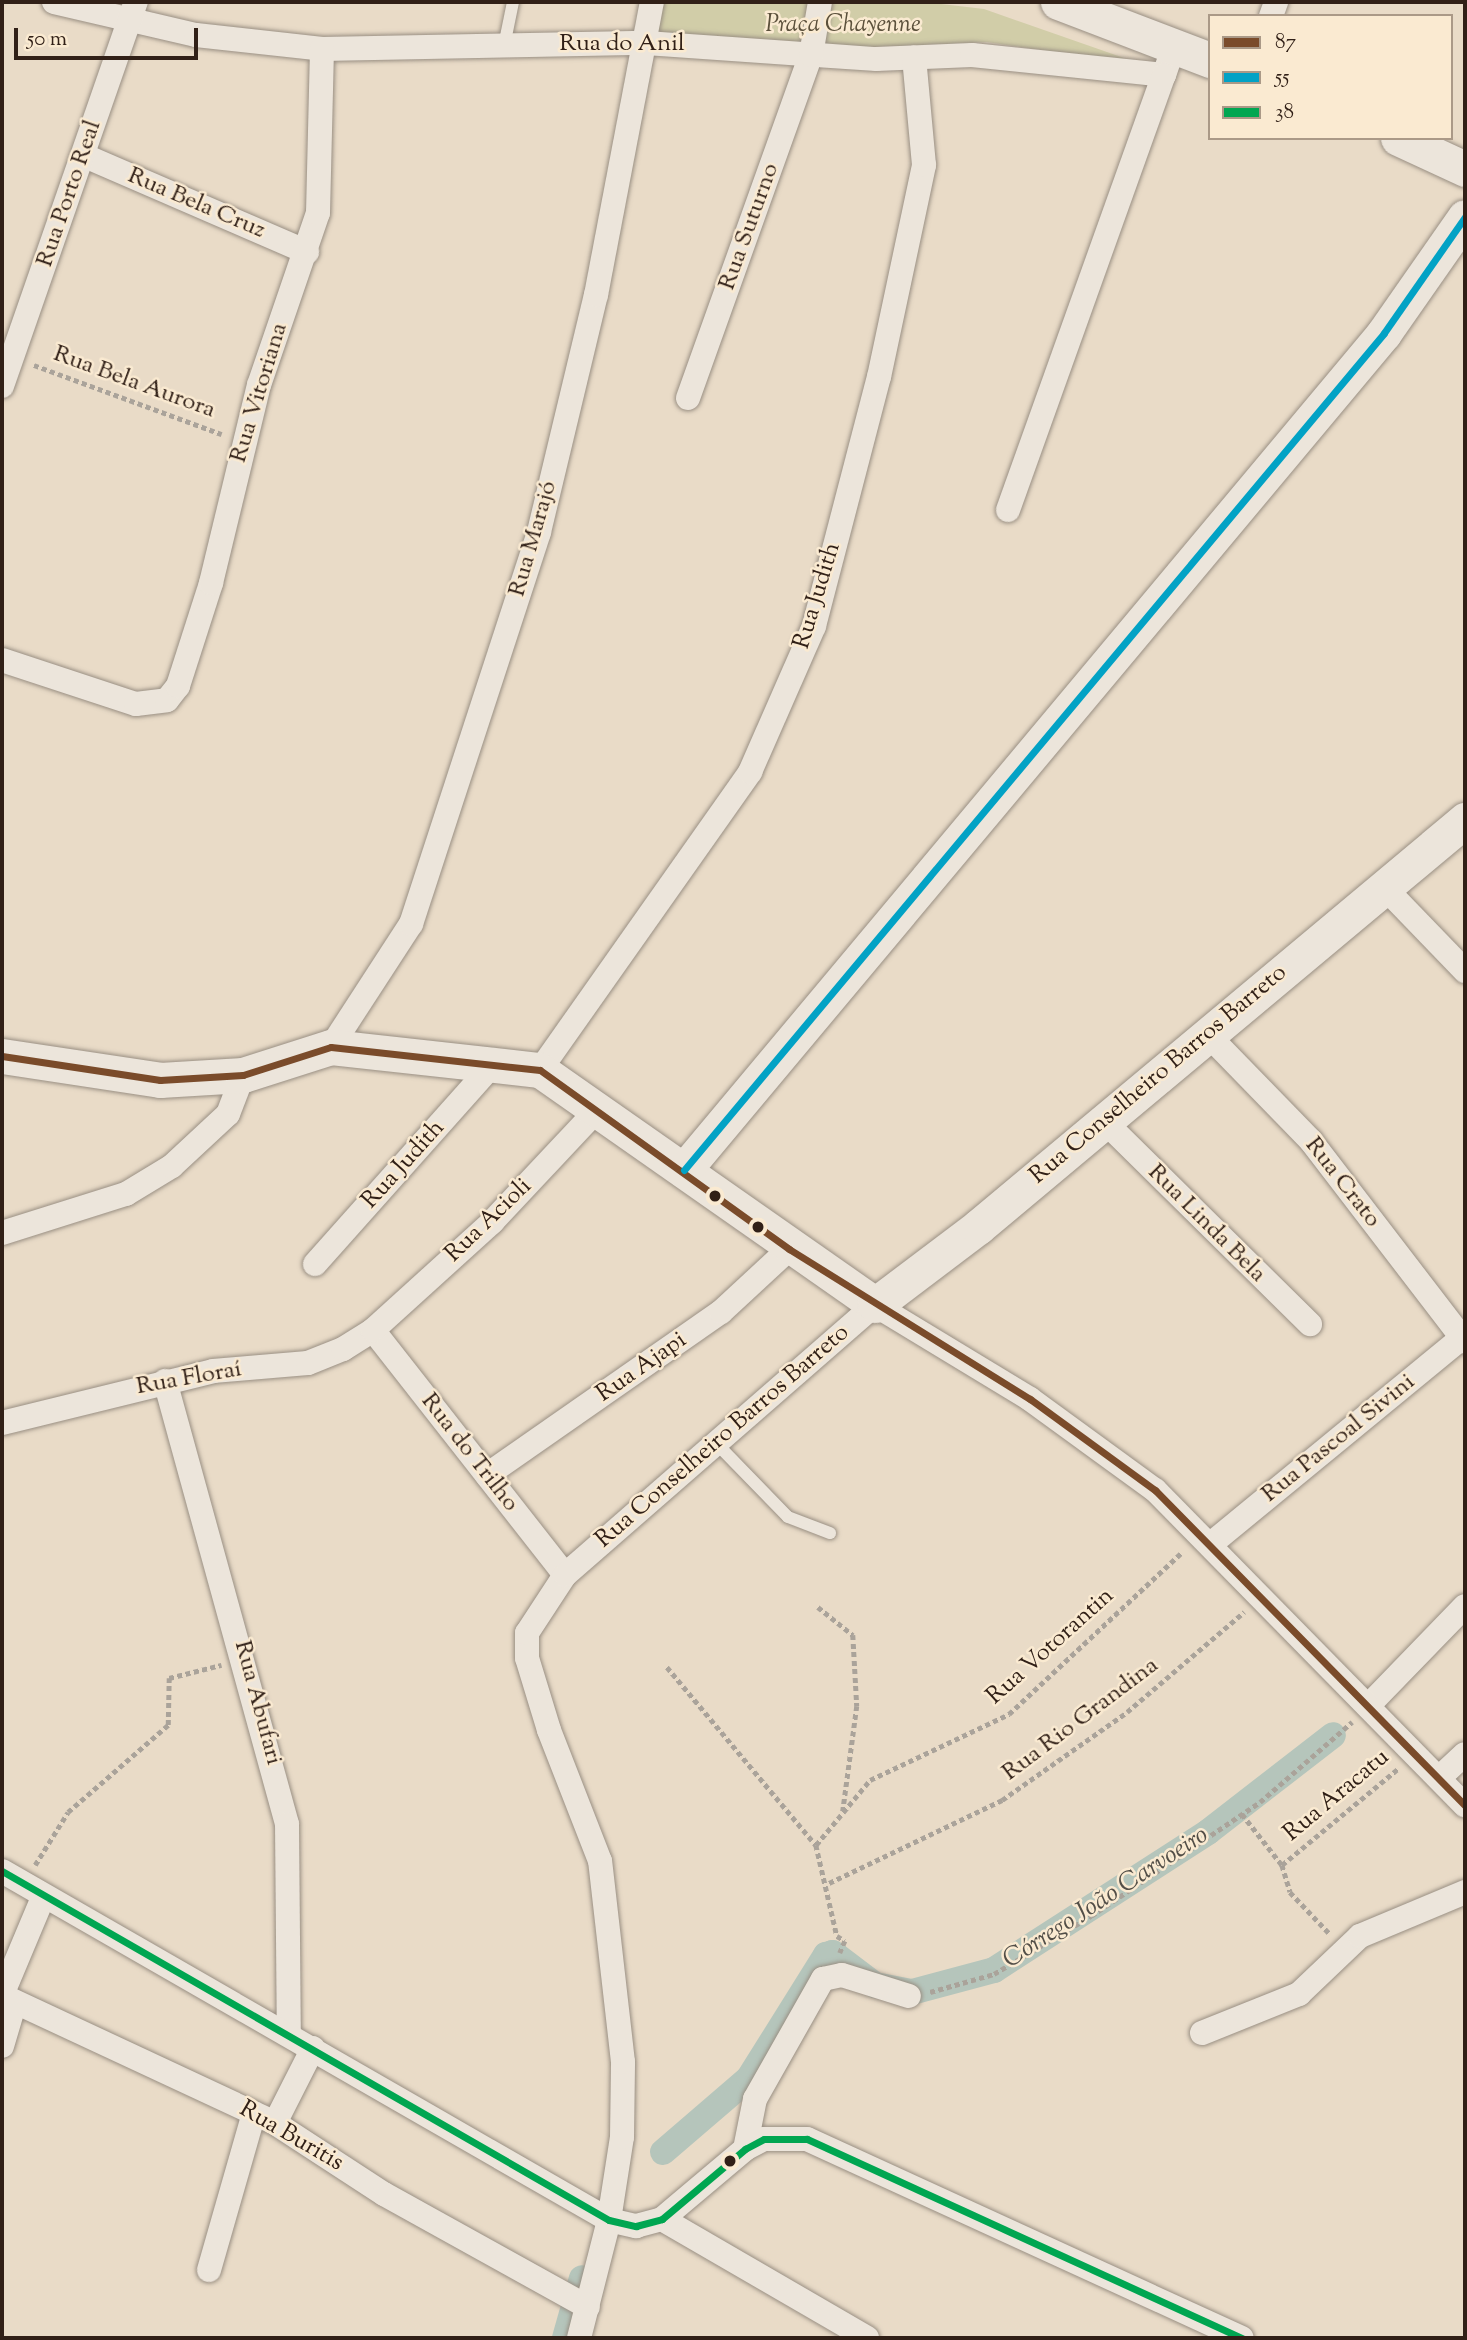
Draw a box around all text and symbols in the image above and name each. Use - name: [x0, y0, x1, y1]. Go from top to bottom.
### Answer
- park label: Praça Chayenne: [765, 12, 921, 40]
- scale bar: [18, 14, 201, 58]
- legend: [1208, 14, 1453, 140]
- text: 50 m: [27, 25, 67, 55]
- text: 87: [1275, 28, 1296, 58]
- street label: Rua do Anil: [559, 31, 685, 59]
- text: 55: [1275, 63, 1290, 93]
- text: 38: [1275, 98, 1294, 128]
- street label: Rua Porto Real: [31, 117, 109, 271]
- street label: Rua Suturno: [714, 160, 786, 294]
- street label: Rua Bela Cruz: [123, 162, 269, 246]
- street label: Rua Vitoriana: [225, 320, 295, 466]
- street label: Rua Bela Aurora: [49, 340, 219, 426]
- street label: Rua Marajó: [504, 478, 564, 600]
- street label: Rua Judith: [788, 539, 848, 653]
- street label: Rua Conselheiro Barros Barreto: [1025, 959, 1293, 1191]
- street label: Rua Judith: [357, 1115, 451, 1215]
- street label: Rua Crato: [1298, 1132, 1386, 1234]
- street label: Rua Linda Bela: [1141, 1159, 1271, 1289]
- street label: Rua Acioli: [440, 1173, 538, 1269]
- unlabelled marker: [708, 1189, 722, 1203]
- unlabelled marker: [751, 1220, 765, 1234]
- street label: Rua Conselheiro Barros Barreto: [590, 1319, 856, 1555]
- street label: Rua Ajapi: [591, 1327, 693, 1409]
- street label: Rua Floraí: [134, 1356, 244, 1402]
- street label: Rua Pascoal Sivini: [1257, 1369, 1421, 1509]
- street label: Rua do Trilho: [414, 1388, 524, 1518]
- street label: Rua Votorantin: [981, 1582, 1121, 1712]
- street label: Rua Abufari: [227, 1638, 287, 1768]
- street label: Rua Rio Grandina: [997, 1652, 1165, 1788]
- street label: Rua Aracatu: [1278, 1744, 1396, 1848]
- water label: Córrego João Carvoeiro: [998, 1820, 1214, 1976]
- street label: Rua Buritis: [234, 2096, 348, 2178]
- unlabelled marker: [723, 2154, 737, 2168]

